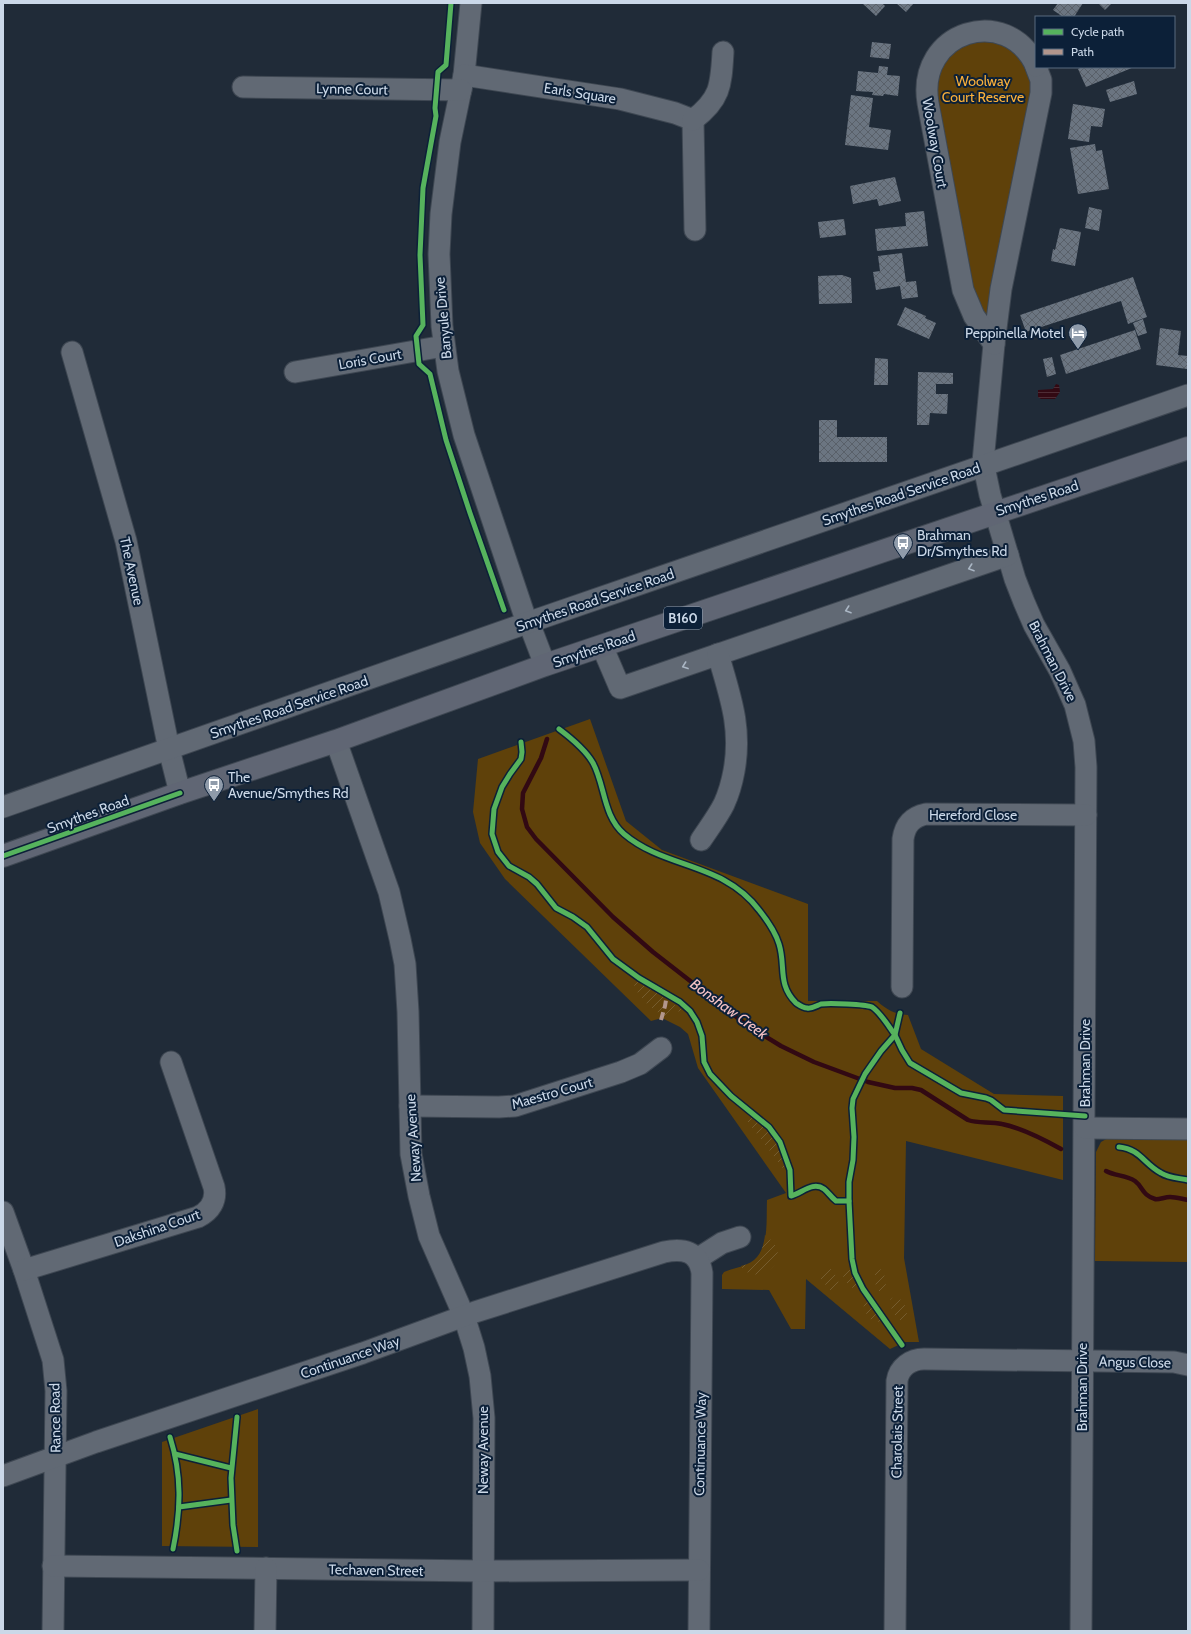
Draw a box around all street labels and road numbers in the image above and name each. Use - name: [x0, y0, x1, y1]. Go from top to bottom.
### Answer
- street label: Earls Square: [543, 78, 617, 108]
- street label: Lynne Court: [316, 79, 388, 99]
- street label: Woolway Court: [918, 97, 952, 189]
- street label: Banyule Drive: [430, 276, 456, 360]
- street label: Loris Court: [337, 345, 403, 373]
- street label: Smythes Road Service Road: [820, 459, 982, 529]
- street label: Smythes Road: [993, 476, 1081, 520]
- street label: The Avenue: [116, 535, 148, 607]
- street label: Smythes Road Service Road: [514, 565, 676, 635]
- road number: B160: [664, 607, 702, 629]
- street label: Brahman Drive: [1025, 618, 1081, 704]
- street label: Smythes Road: [550, 626, 638, 672]
- street label: Smythes Road Service Road: [208, 672, 370, 742]
- street label: Smythes Road: [45, 791, 131, 837]
- street label: Hereford Close: [929, 806, 1017, 824]
- street label: Brahman Drive: [1076, 1019, 1094, 1107]
- street label: Maestro Court: [509, 1073, 595, 1113]
- street label: Neway Avenue: [401, 1093, 425, 1183]
- street label: Dakshina Court: [112, 1205, 203, 1251]
- street label: Continuance Way: [298, 1332, 402, 1382]
- street label: Brahman Drive: [1073, 1343, 1091, 1431]
- street label: Angus Close: [1099, 1352, 1171, 1372]
- street label: Rance Road: [45, 1383, 65, 1453]
- street label: Charolais Street: [887, 1385, 907, 1479]
- street label: Continuance Way: [690, 1392, 710, 1496]
- street label: Neway Avenue: [474, 1406, 492, 1494]
- street label: Techaven Street: [328, 1560, 424, 1580]

